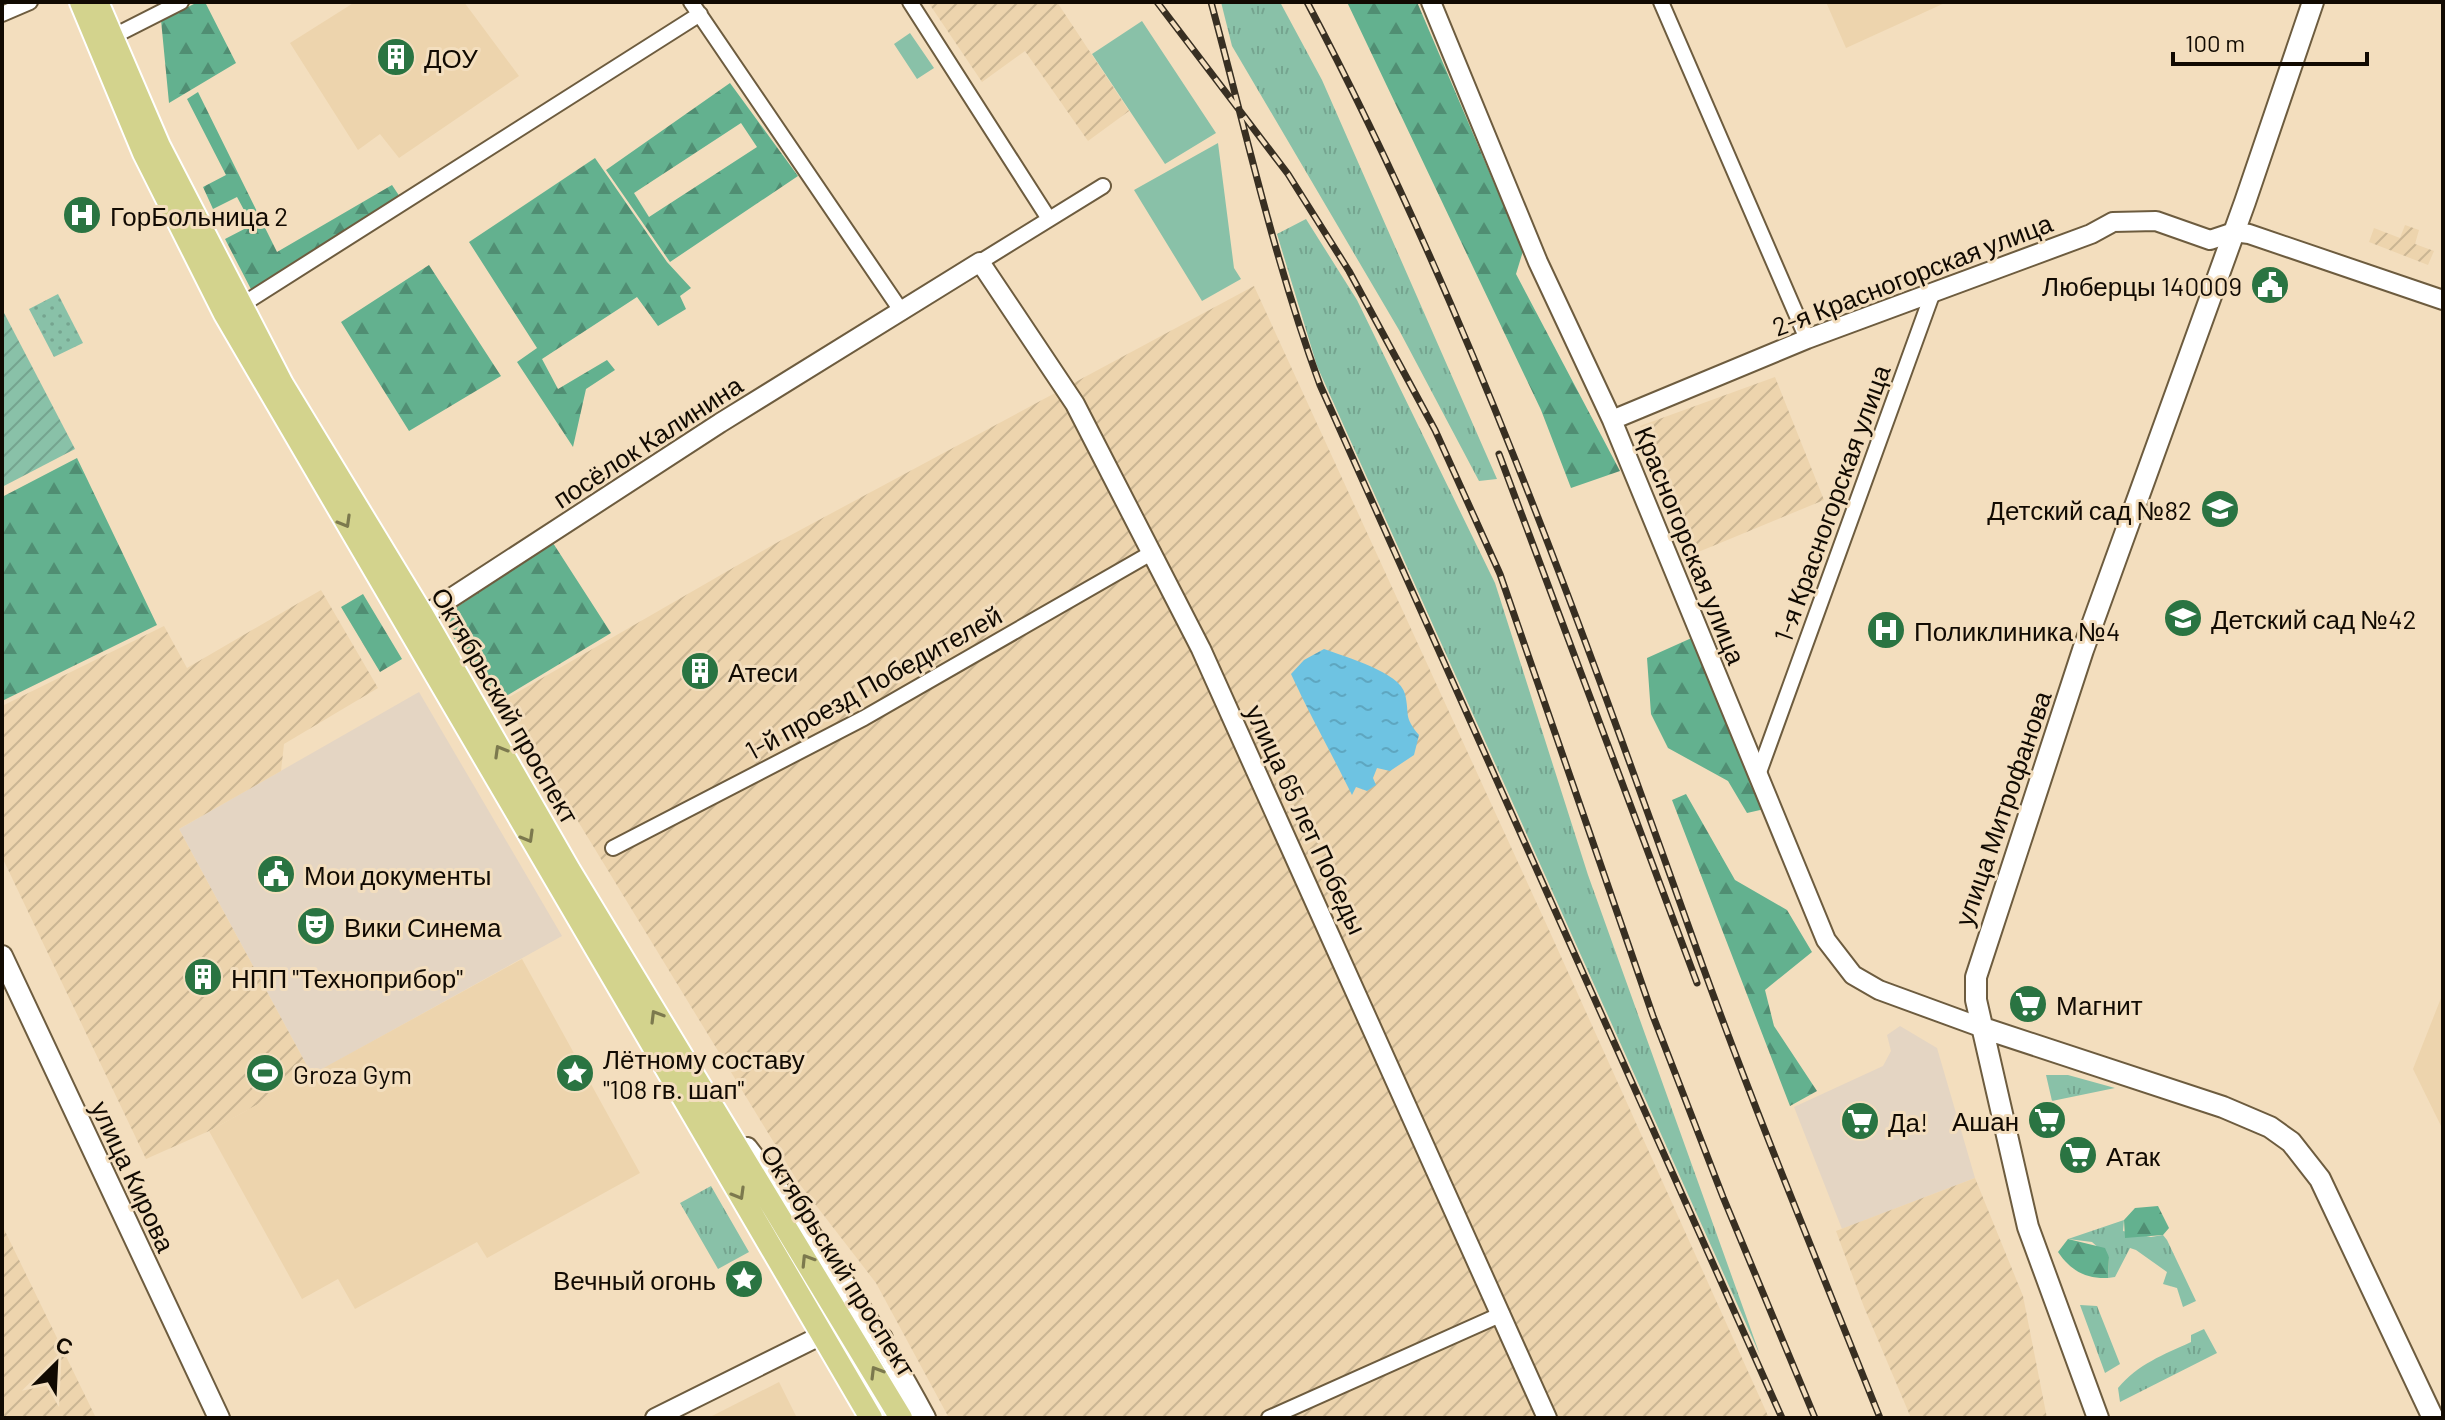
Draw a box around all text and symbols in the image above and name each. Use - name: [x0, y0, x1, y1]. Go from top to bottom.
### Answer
- scale bar: [2173, 16, 2367, 66]
- text: 100 m: [2185, 28, 2245, 57]
- building icon: ДОУ: [375, 36, 417, 78]
- place label: ДОУ: [424, 42, 478, 73]
- hospital icon: ГорБольница 2: [61, 194, 103, 236]
- place label: ГорБольница 2: [110, 200, 288, 231]
- street label: 2-я Красногорская улица: [1768, 206, 2057, 342]
- public building icon: Люберцы 140009: [2249, 264, 2291, 306]
- place label: Люберцы 140009: [2042, 270, 2242, 301]
- street label: 1-я Красногорская улица: [1766, 360, 1896, 646]
- street label: посёлок Калинина: [547, 368, 748, 514]
- street label: Красногорская улица: [1629, 421, 1753, 669]
- school or university icon: Детский сад №82: [2199, 488, 2241, 530]
- place label: Детский сад №82: [1987, 494, 2192, 525]
- one-way arrow: [335, 513, 351, 528]
- street label: Октябрьский проспект: [426, 581, 586, 829]
- school or university icon: Детский сад №42: [2162, 597, 2204, 639]
- street label: 1-й проезд Победителей: [739, 599, 1007, 765]
- place label: Детский сад №42: [2211, 603, 2416, 634]
- hospital icon: Поликлиника №4: [1865, 609, 1907, 651]
- place label: Поликлиника №4: [1914, 615, 2120, 646]
- building icon: Атеси: [679, 650, 721, 692]
- place label: Атеси: [728, 656, 798, 687]
- street label: улица Митрофанова: [1947, 686, 2057, 930]
- street label: улица 65 лет Победы: [1240, 699, 1374, 939]
- one-way arrow: [494, 745, 510, 760]
- one-way arrow: [518, 828, 534, 843]
- public building icon: Мои документы: [255, 853, 297, 895]
- place label: Мои документы: [304, 859, 491, 890]
- theatre icon: Вики Синема: [295, 905, 337, 947]
- place label: Вики Синема: [344, 911, 502, 942]
- building icon: НПП "Техноприбор": [182, 956, 224, 998]
- place label: НПП "Техноприбор": [231, 962, 463, 993]
- supermarket icon: Магнит: [2007, 983, 2049, 1025]
- place label: Магнит: [2056, 989, 2143, 1020]
- one-way arrow: [651, 1010, 666, 1025]
- place label: Лётному составу "108 гв. шап": [603, 1043, 805, 1104]
- sports icon: Groza Gym: [244, 1052, 286, 1094]
- place icon: Лётному составу "108 гв. шап": [554, 1052, 596, 1094]
- place label: Groza Gym: [293, 1058, 412, 1089]
- street label: улица Кирова: [85, 1095, 183, 1257]
- supermarket icon: Ашан: [2026, 1099, 2068, 1141]
- supermarket icon: Да!: [1839, 1100, 1881, 1142]
- place label: Ашан: [1952, 1105, 2019, 1136]
- place label: Да!: [1888, 1106, 1928, 1137]
- supermarket icon: Атак: [2057, 1134, 2099, 1176]
- street label: Октябрьский проспект: [755, 1138, 923, 1382]
- place label: Атак: [2106, 1140, 2161, 1171]
- one-way arrow: [729, 1185, 745, 1200]
- one-way arrow: [802, 1255, 817, 1269]
- place icon: Вечный огонь: [723, 1258, 765, 1300]
- place label: Вечный огонь: [553, 1264, 716, 1295]
- north arrow: [16, 1324, 96, 1404]
- text: С: [52, 1330, 77, 1360]
- one-way arrow: [870, 1366, 885, 1381]

